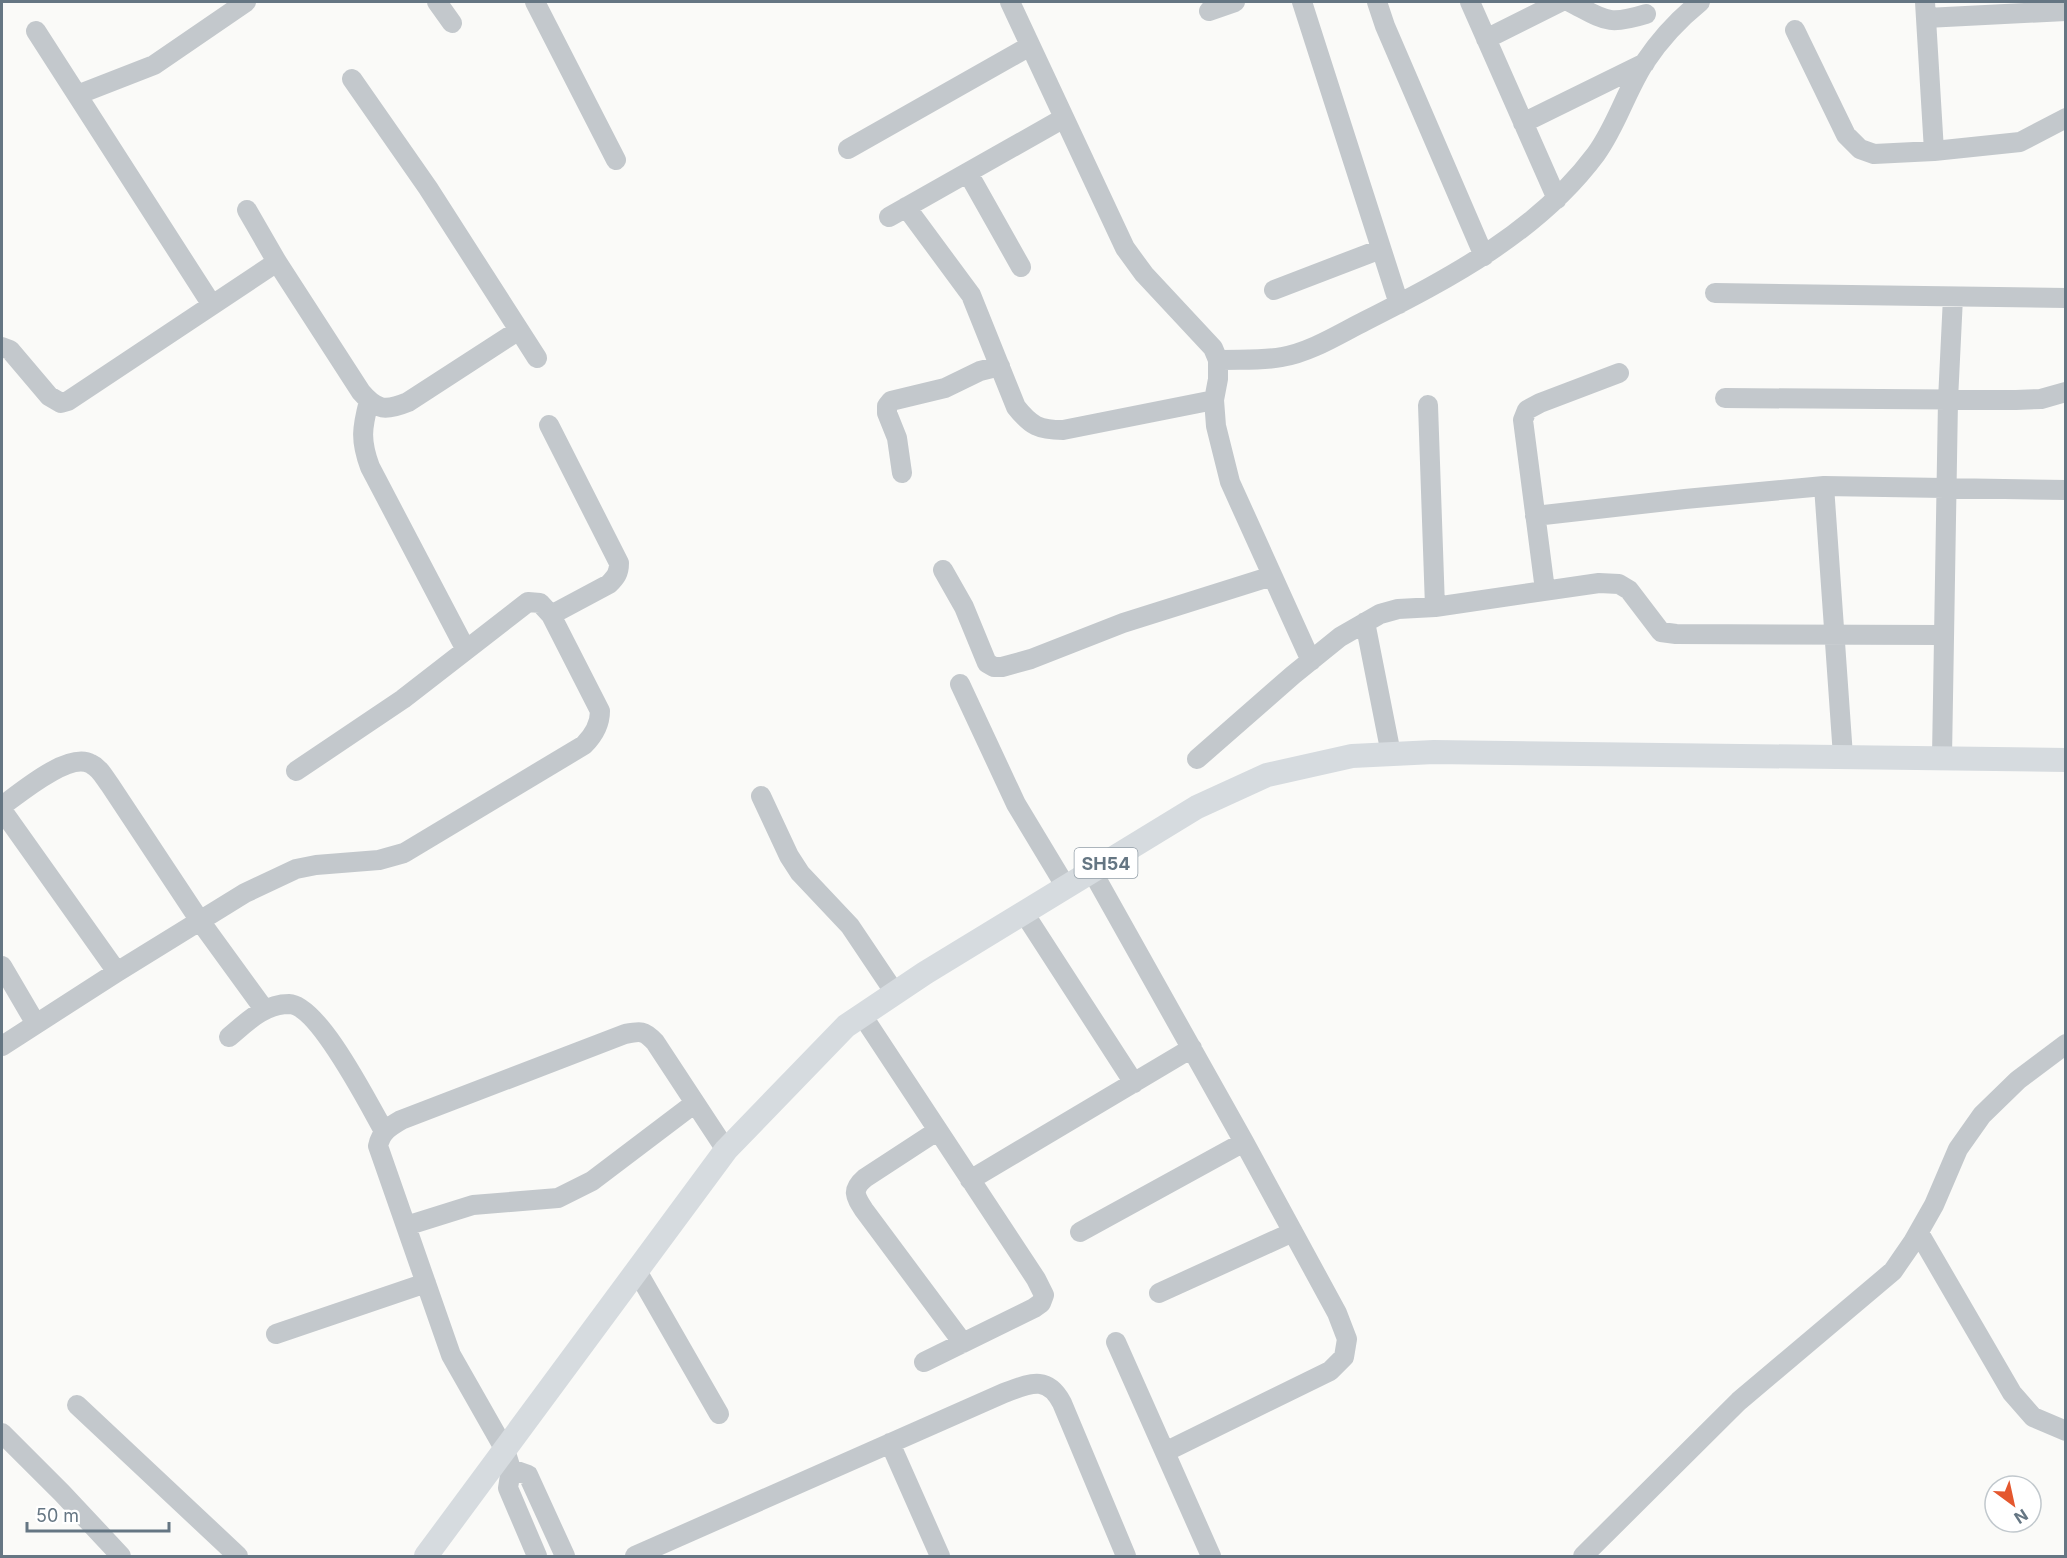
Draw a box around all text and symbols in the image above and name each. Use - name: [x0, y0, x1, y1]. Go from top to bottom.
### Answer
- road number: SH54: [1074, 848, 1138, 878]
- north arrow: [1983, 1474, 2043, 1534]
- scale bar: [27, 1495, 170, 1533]
- text: 50 m: [36, 1505, 79, 1526]
- text: N: [2011, 1505, 2032, 1528]

